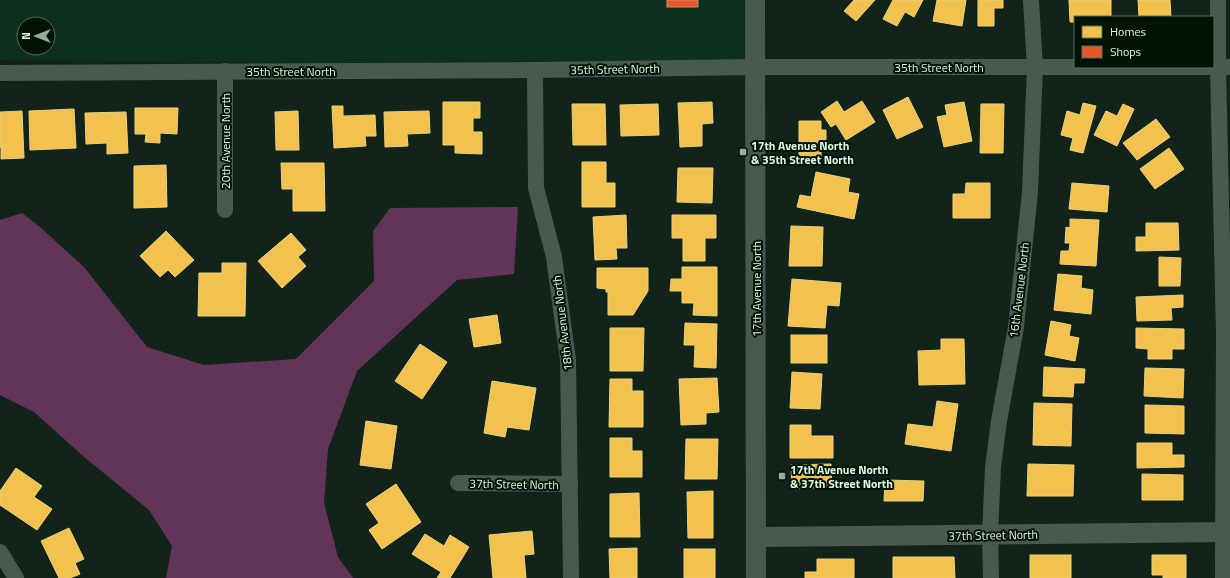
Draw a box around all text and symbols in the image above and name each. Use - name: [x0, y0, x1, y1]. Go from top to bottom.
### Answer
- north arrow: [16, 16, 56, 56]
- legend: [1074, 16, 1214, 68]
- text: Homes: [1110, 22, 1146, 41]
- text: N: [18, 32, 34, 40]
- text: Shops: [1110, 42, 1142, 61]
- street label: 35th Street North: [894, 58, 984, 77]
- street label: 35th Street North: [570, 59, 660, 79]
- street label: 35th Street North: [246, 62, 336, 81]
- street label: 20th Avenue North: [216, 93, 235, 189]
- place label: 17th Avenue North & 35th Street North: [751, 136, 854, 169]
- marker: 17th Avenue North & 35th Street North: [738, 147, 748, 157]
- street label: 17th Avenue North: [747, 241, 766, 337]
- street label: 16th Avenue North: [1004, 241, 1034, 339]
- street label: 18th Avenue North: [547, 274, 577, 372]
- place label: 17th Avenue North & 37th Street North: [790, 460, 893, 493]
- marker: 17th Avenue North & 37th Street North: [777, 471, 787, 481]
- street label: 37th Street North: [469, 474, 559, 494]
- street label: 37th Street North: [948, 525, 1038, 545]

